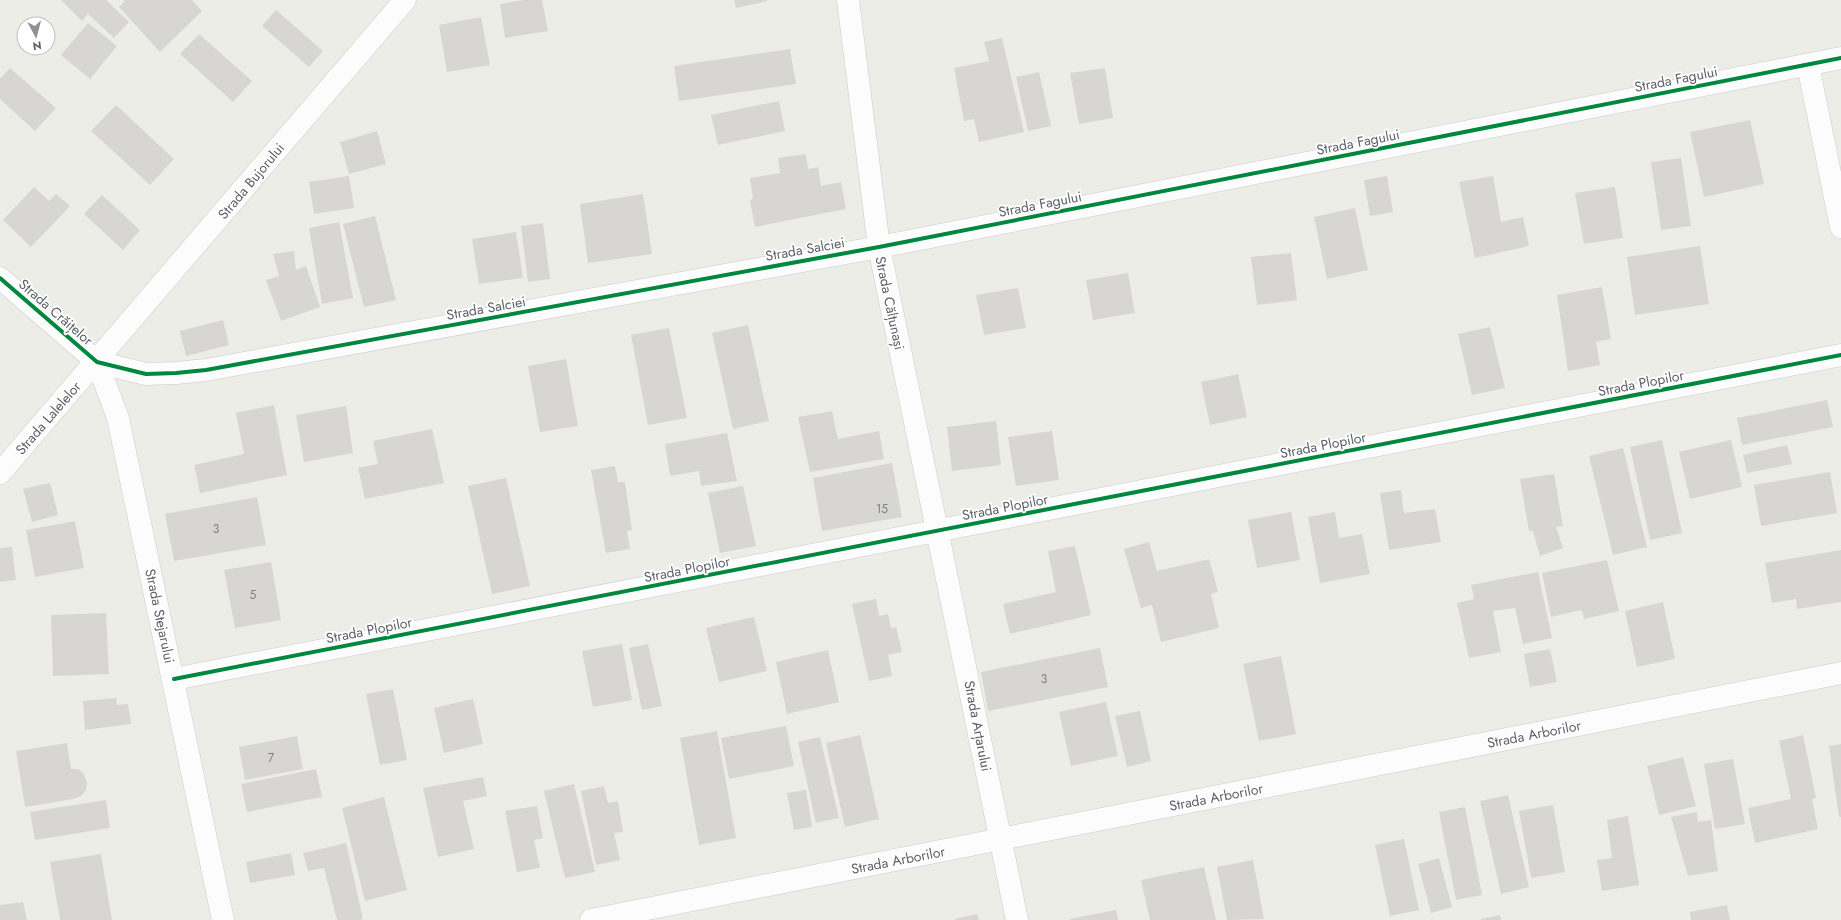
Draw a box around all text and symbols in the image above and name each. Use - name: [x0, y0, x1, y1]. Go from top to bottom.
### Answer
- north arrow: [16, 16, 56, 56]
- text: N: [32, 37, 43, 54]
- street label: Strada Fagului: [1633, 61, 1719, 97]
- street label: Strada Fagului: [1315, 124, 1401, 160]
- street label: Strada Bujorului: [213, 139, 289, 223]
- street label: Strada Fagului: [997, 186, 1083, 222]
- street label: Strada Salciei: [764, 232, 846, 266]
- street label: Strada Călțunași: [869, 254, 910, 352]
- street label: Strada Crăițelor: [14, 274, 98, 351]
- street label: Strada Salciei: [445, 291, 527, 325]
- street label: Strada Plopilor: [1596, 365, 1686, 401]
- street label: Strada Lalelelor: [11, 377, 86, 459]
- street label: Strada Plopilor: [1278, 427, 1368, 463]
- street label: Strada Plopilor: [960, 489, 1050, 525]
- house number: 15: [876, 500, 888, 518]
- house number: 3: [213, 520, 220, 538]
- street label: Strada Plopilor: [642, 551, 732, 587]
- street label: Strada Stejarului: [140, 567, 180, 665]
- house number: 5: [250, 586, 257, 604]
- street label: Strada Plopilor: [324, 612, 414, 648]
- house number: 3: [1041, 670, 1048, 688]
- street label: Strada Arțarului: [958, 679, 997, 773]
- street label: Strada Arborilor: [1485, 715, 1583, 753]
- house number: 7: [268, 749, 275, 767]
- street label: Strada Arborilor: [1167, 778, 1265, 816]
- street label: Strada Arborilor: [849, 841, 947, 879]

